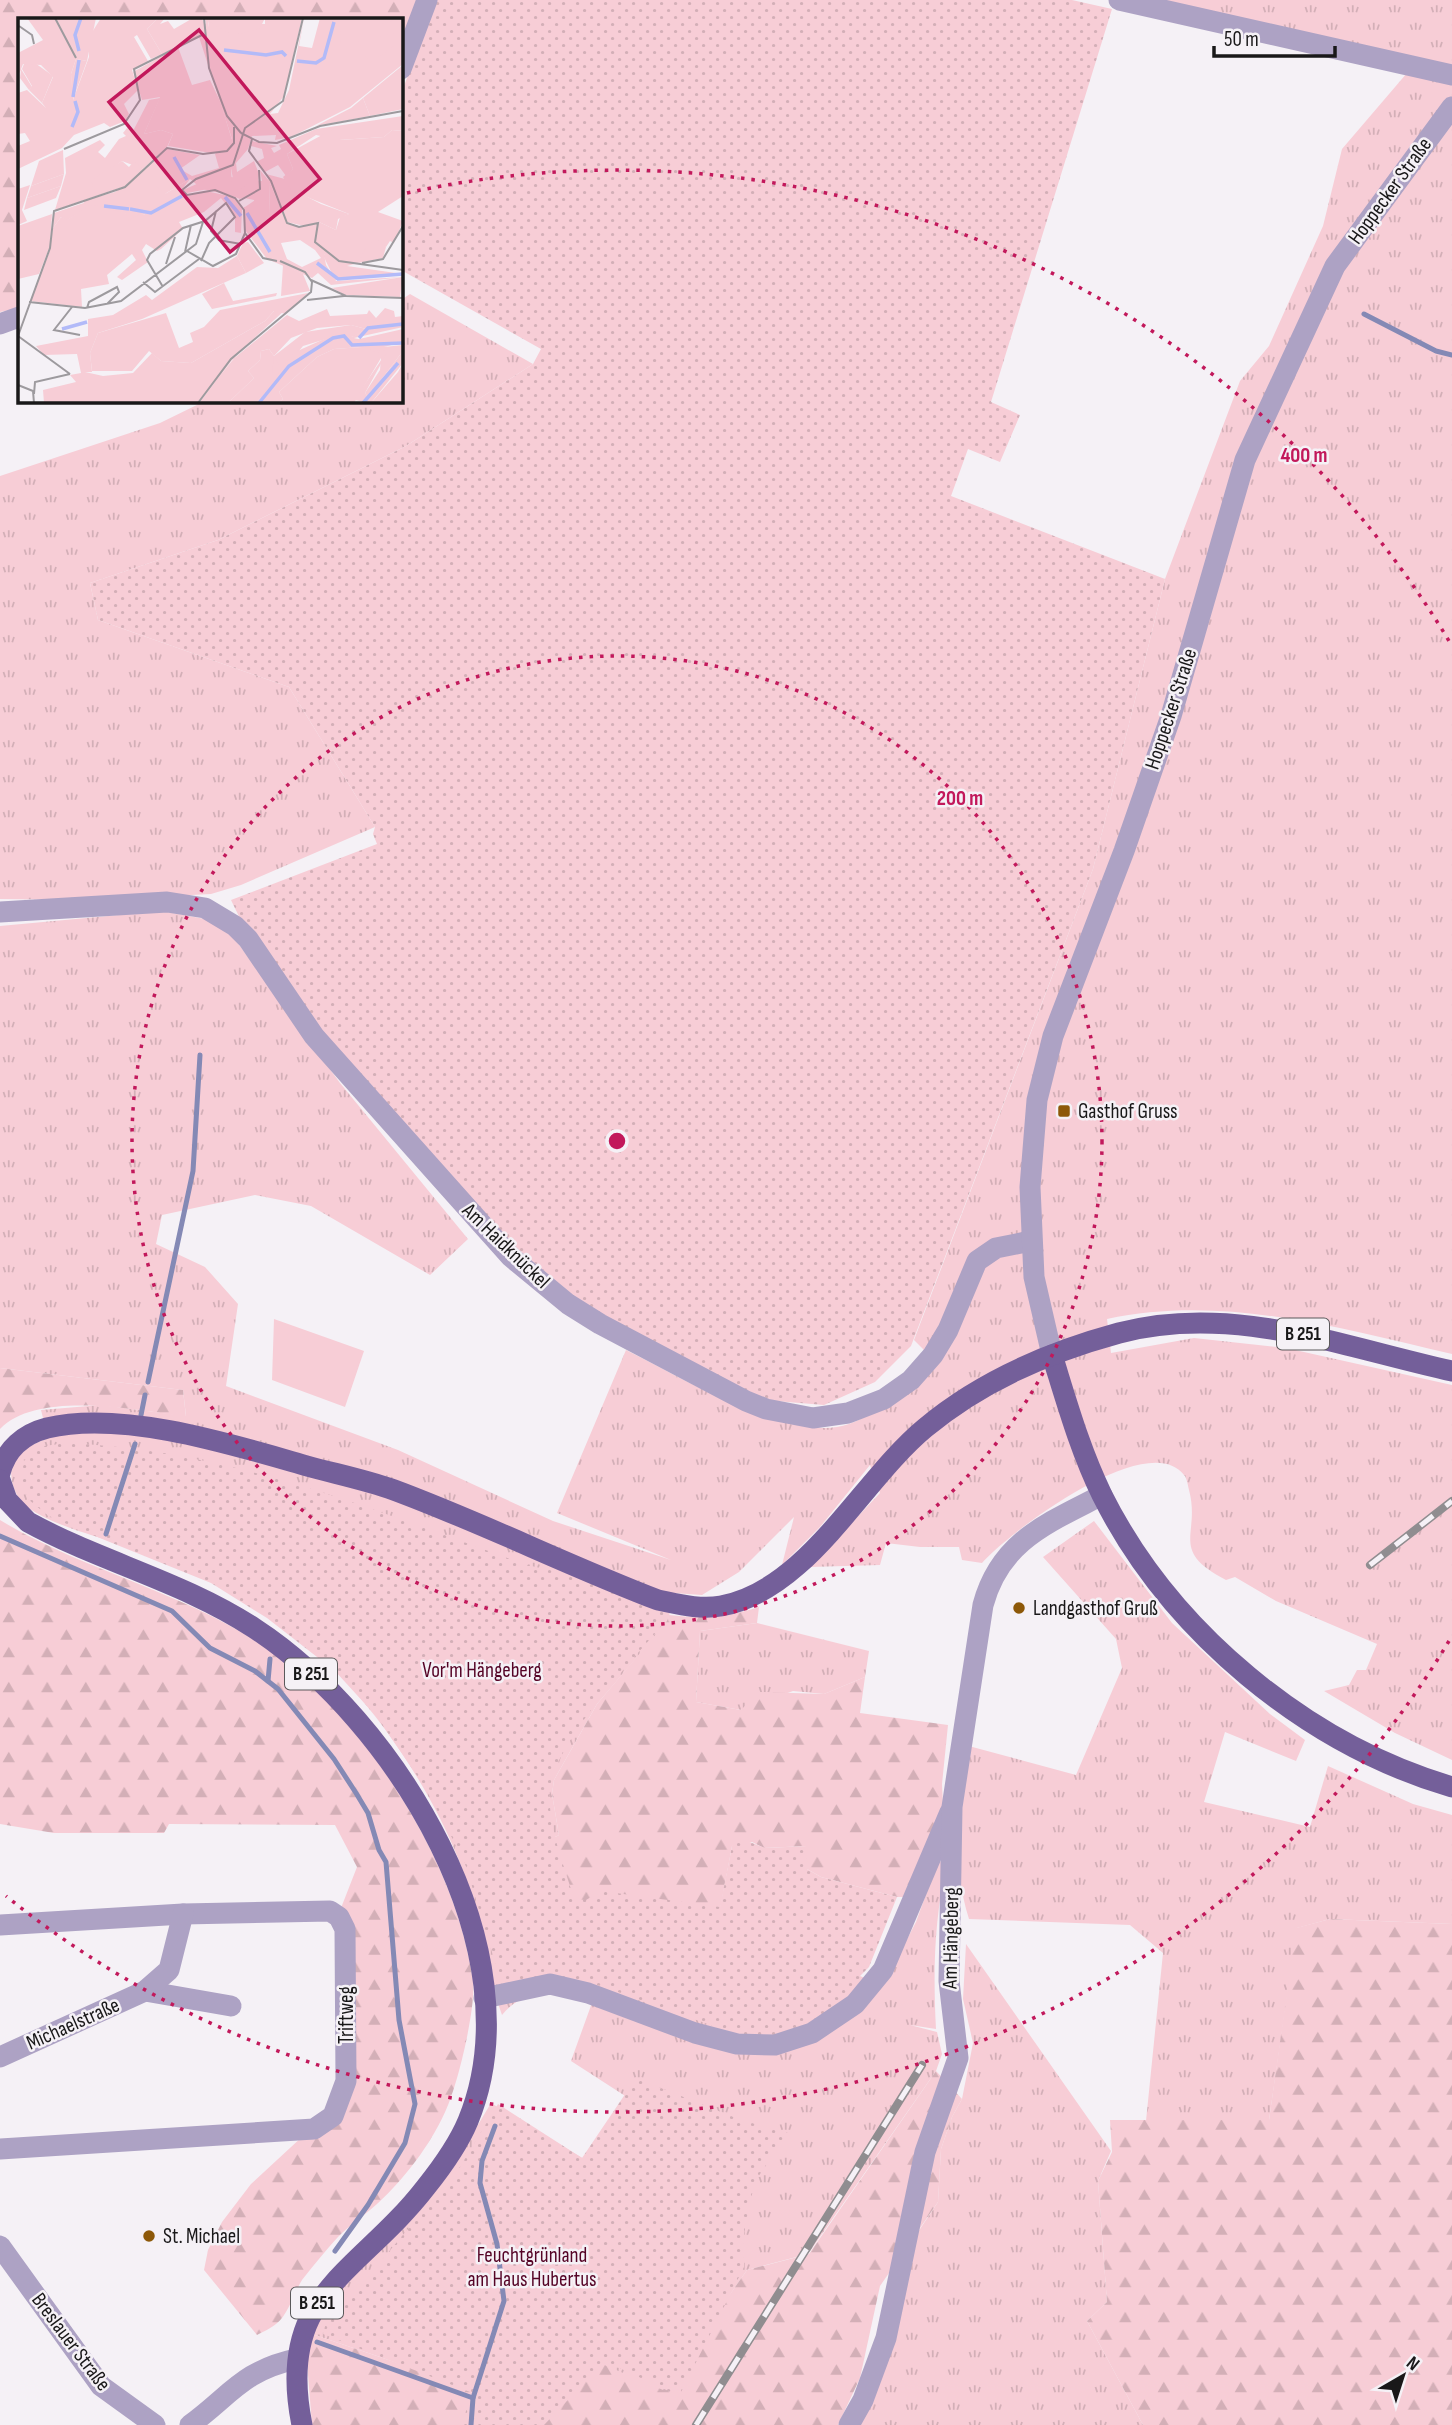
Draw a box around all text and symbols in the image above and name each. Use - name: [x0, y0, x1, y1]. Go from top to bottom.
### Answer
- scale bar: [1214, 14, 1335, 58]
- inset map: [18, 18, 402, 402]
- text: 50 m: [1224, 27, 1259, 52]
- street label: Hoppecker Straße: [1343, 133, 1437, 249]
- text: 400 m: [1281, 443, 1327, 468]
- street label: Hoppecker Straße: [1140, 645, 1202, 773]
- text: 200 m: [937, 786, 983, 811]
- place label: Gasthof Gruss: [1078, 1099, 1178, 1124]
- marker: Gasthof Gruss: [1056, 1103, 1072, 1119]
- centre of rings: [605, 1129, 629, 1153]
- street label: Am Haidknückel: [456, 1197, 555, 1294]
- road number: B 251: [1277, 1318, 1329, 1350]
- place label: Landgasthof Gruß: [1033, 1596, 1158, 1621]
- marker: Landgasthof Gruß: [1011, 1600, 1027, 1616]
- road number: B 251: [285, 1658, 337, 1690]
- park label: Vor'm Hängeberg: [422, 1658, 542, 1683]
- street label: Am Hängeberg: [938, 1887, 964, 1990]
- street label: Triftweg: [334, 1986, 359, 2044]
- street label: Michaelstraße: [23, 1992, 123, 2056]
- place label: St. Michael: [163, 2224, 240, 2249]
- marker: St. Michael: [141, 2228, 157, 2244]
- park label: Feuchtgrünland am Haus Hubertus: [468, 2243, 596, 2292]
- street label: Breslauer Straße: [26, 2288, 116, 2396]
- road number: B 251: [291, 2288, 343, 2318]
- north arrow: [1368, 2341, 1438, 2411]
- text: N: [1402, 2352, 1424, 2376]

